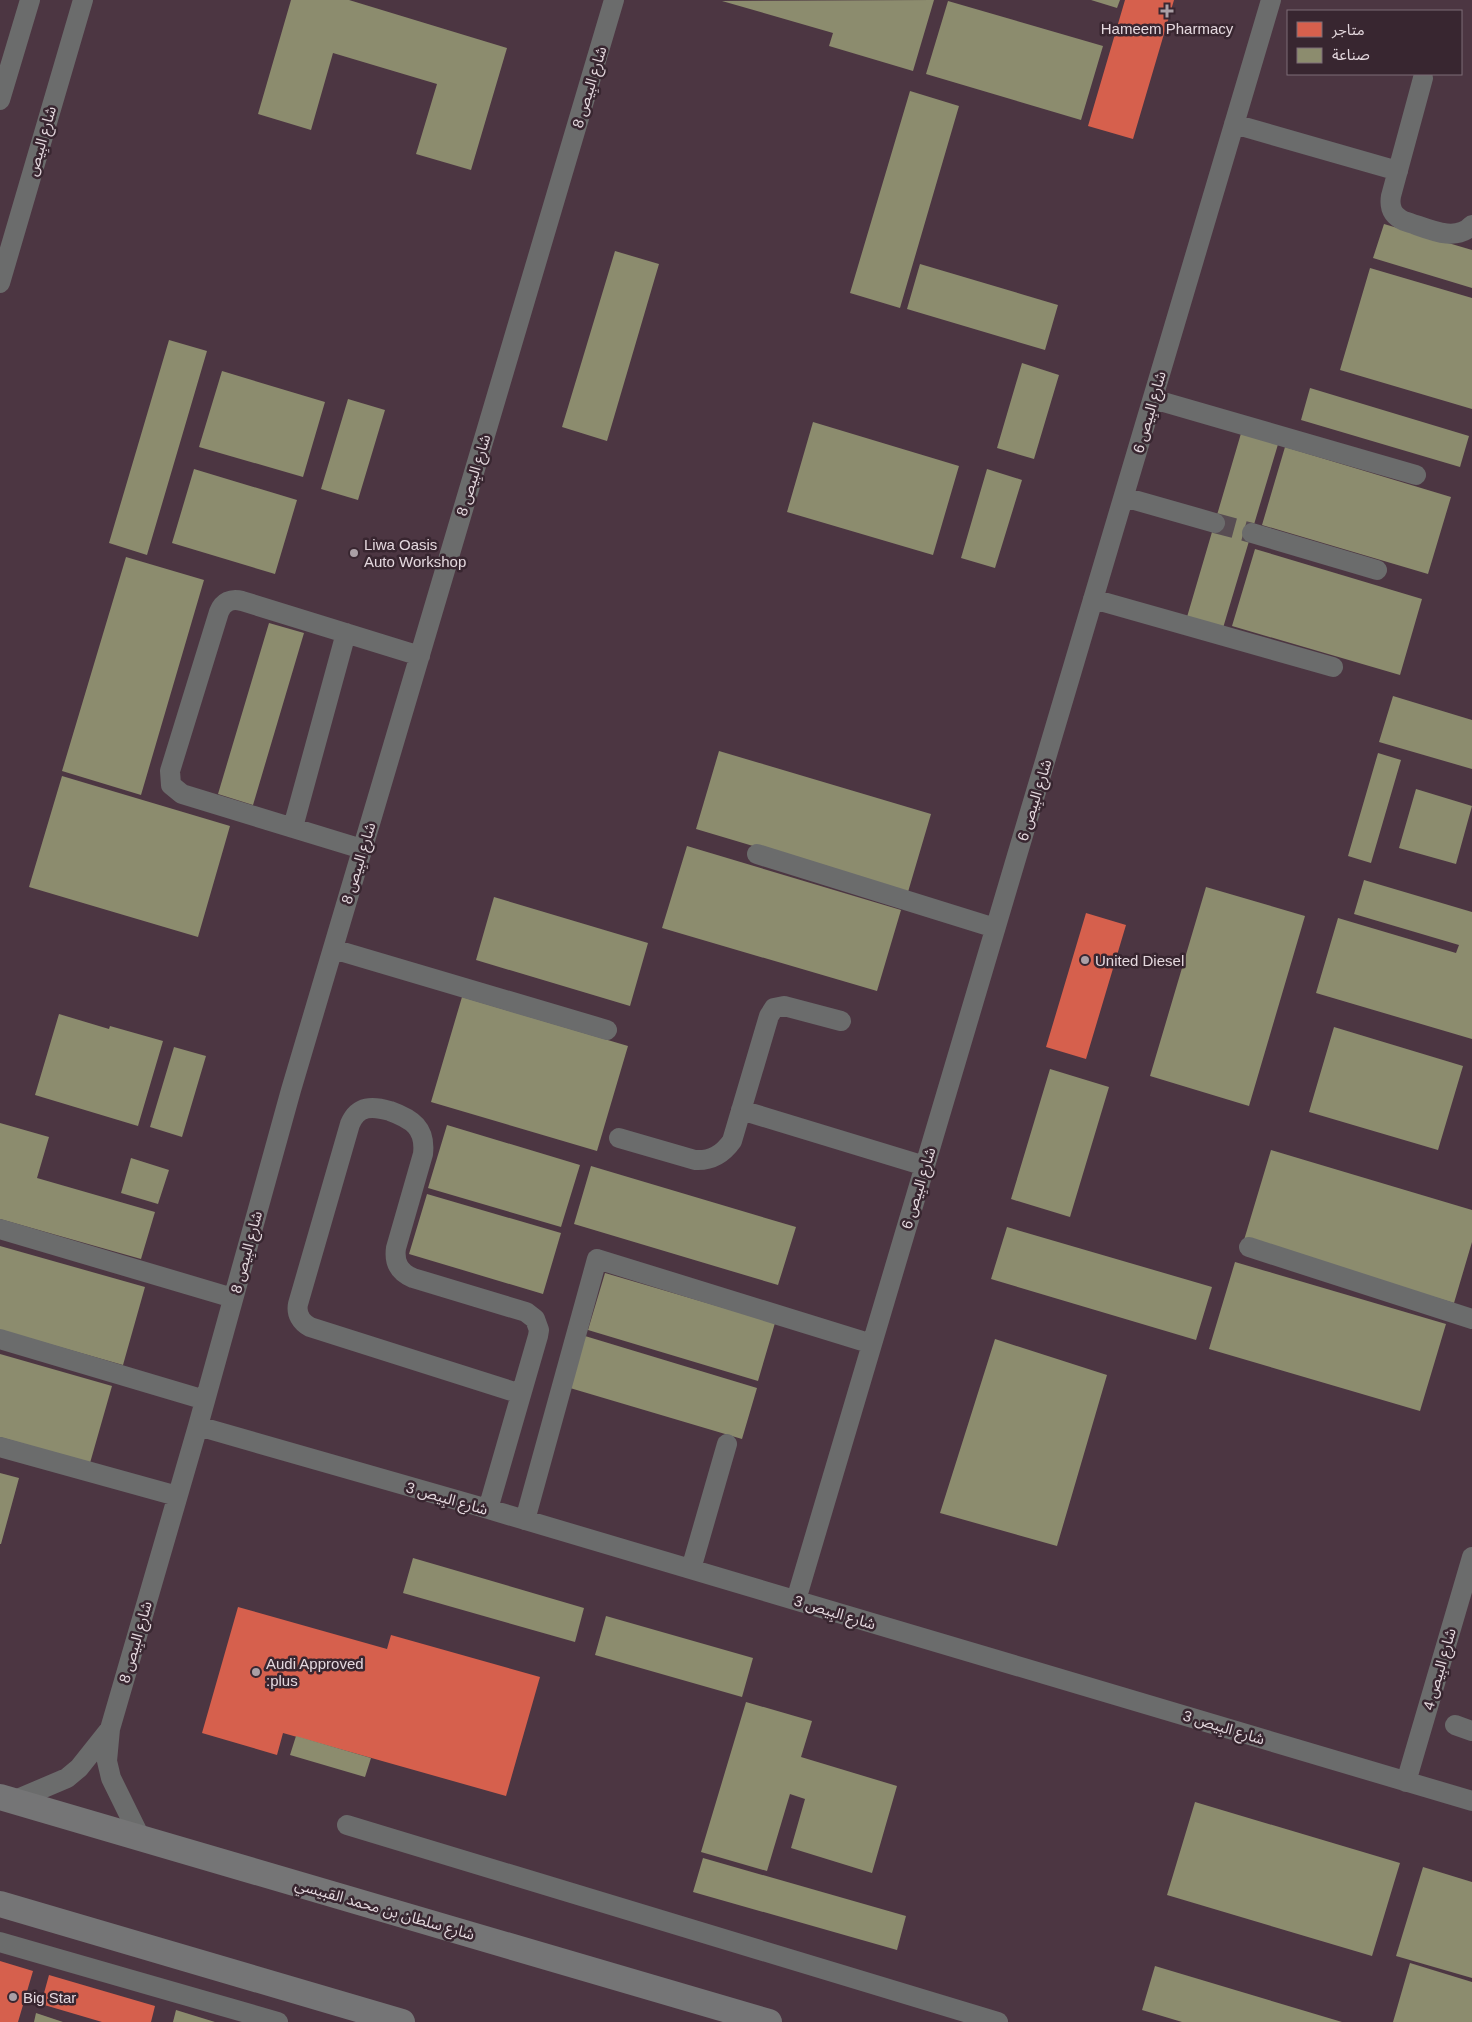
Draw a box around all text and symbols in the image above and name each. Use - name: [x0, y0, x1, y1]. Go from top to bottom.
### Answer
- marker: Hameem Pharmacy: [1161, 5, 1173, 17]
- legend: [1287, 10, 1462, 75]
- place label: Hameem Pharmacy: [1101, 20, 1234, 37]
- text: متاجر: [1331, 21, 1365, 39]
- street label: شارع البِيص 8: [569, 44, 613, 131]
- text: صناعة: [1332, 46, 1370, 63]
- street label: شارع البِيص: [23, 104, 63, 179]
- street label: شارع البِيص 6: [1129, 369, 1173, 456]
- street label: شارع البِيص 8: [453, 432, 497, 519]
- place label: Liwa Oasis Auto Workshop: [364, 536, 466, 570]
- marker: Liwa Oasis Auto Workshop: [348, 547, 360, 559]
- street label: شارع البِيص 6: [1014, 757, 1058, 844]
- street label: شارع البِيص 8: [338, 820, 382, 907]
- place label: United Diesel: [1095, 952, 1184, 969]
- marker: United Diesel: [1079, 954, 1091, 966]
- street label: شارع البِيص 6: [898, 1145, 942, 1232]
- street label: شارع البِيص 8: [227, 1209, 269, 1296]
- street label: شارع البِيص 3: [403, 1478, 490, 1522]
- street label: شارع البِيص 3: [791, 1592, 878, 1636]
- street label: شارع البِيص 8: [115, 1599, 159, 1686]
- street label: شارع البِيص 4: [1419, 1626, 1463, 1713]
- place label: Audi Approved :plus: [266, 1655, 364, 1689]
- marker: Audi Approved :plus: [250, 1666, 262, 1678]
- street label: شارع البِيص 3: [1180, 1707, 1267, 1751]
- street label: شارع سلطان بن محمد القبيسي: [292, 1875, 477, 1947]
- place label: Big Star: [23, 1989, 76, 2006]
- marker: Big Star: [7, 1991, 19, 2003]

